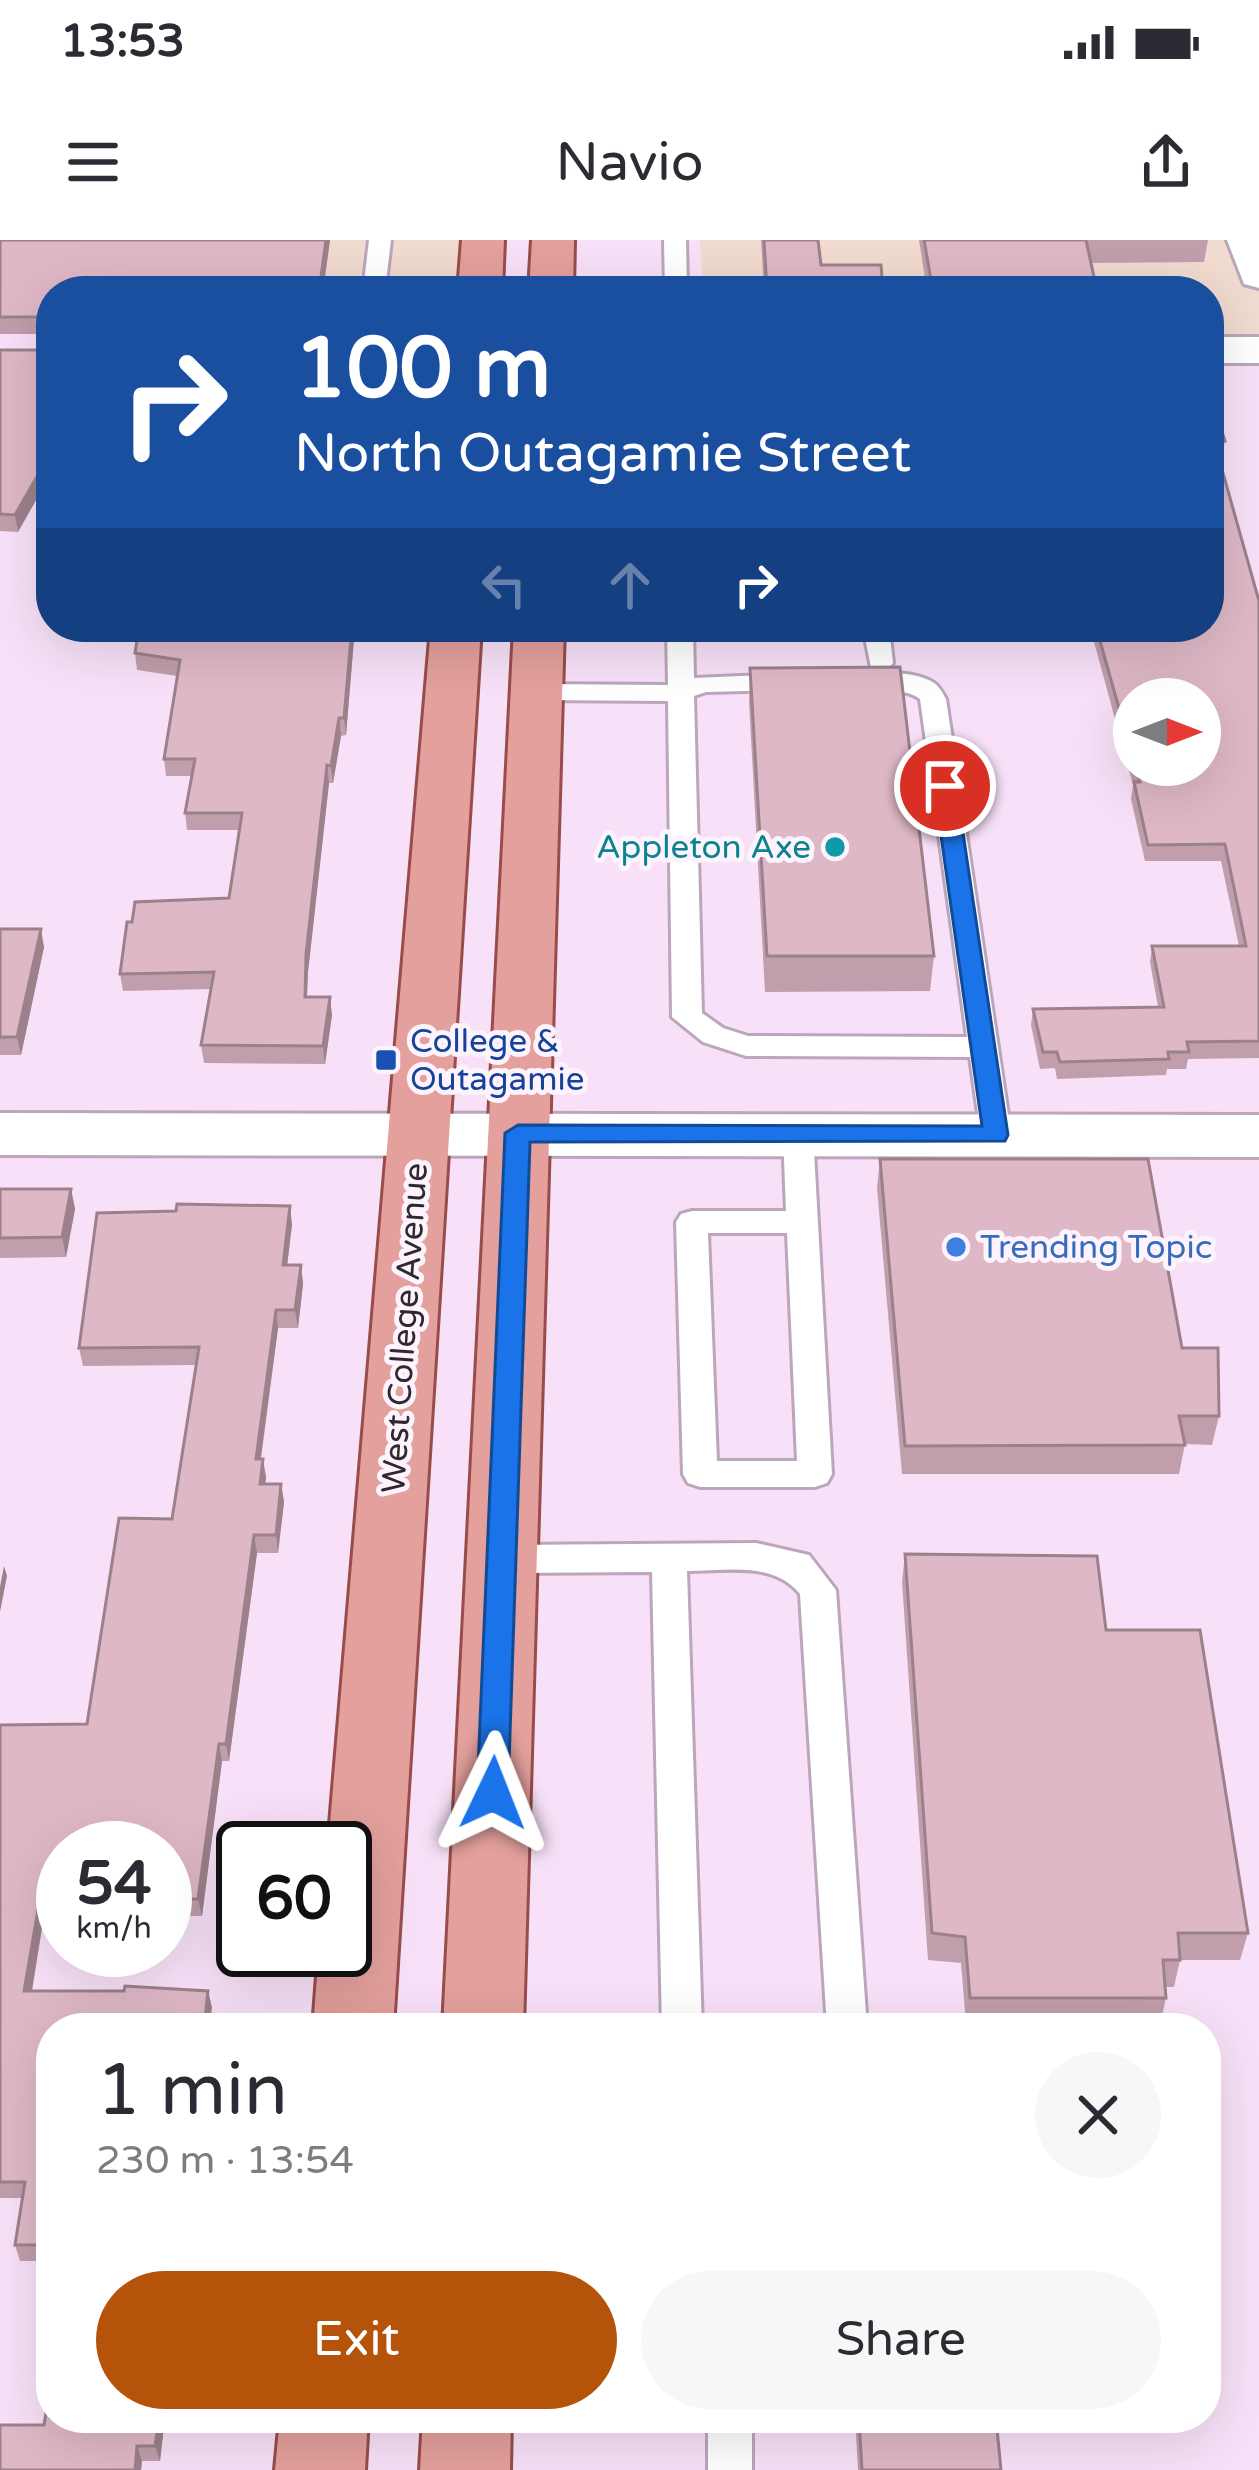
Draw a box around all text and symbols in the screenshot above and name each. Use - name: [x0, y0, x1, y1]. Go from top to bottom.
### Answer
- text: 13:53: [60, 15, 185, 69]
- icon: menu: [60, 129, 126, 195]
- icon: share: [1133, 129, 1199, 195]
- text: Navio: [555, 130, 704, 195]
- text: 100 m: [294, 319, 551, 420]
- icon: right: [96, 324, 252, 480]
- text: North Outagamie Street: [294, 421, 911, 486]
- icon: left: [471, 552, 537, 618]
- icon: ahead: [597, 552, 663, 618]
- icon: right: [723, 552, 789, 618]
- north arrow: [1113, 678, 1221, 786]
- map controls: [1113, 678, 1221, 786]
- pin: [894, 735, 996, 837]
- icon: arrive: [912, 753, 978, 819]
- place label: Appleton Axe: [596, 828, 811, 867]
- marker: Appleton Axe: [822, 834, 848, 860]
- place label: College & Outagamie: [410, 1022, 584, 1099]
- marker: College & Outagamie: [373, 1047, 399, 1073]
- street label: West College Avenue: [374, 1161, 436, 1495]
- place label: Trending Topic: [980, 1228, 1212, 1267]
- marker: Trending Topic: [943, 1234, 969, 1260]
- position arrow: [430, 1730, 556, 1856]
- speed limit sign: 60: [216, 1821, 372, 1977]
- text: 54: [76, 1848, 152, 1920]
- text: km/h: [76, 1910, 152, 1947]
- text: 1 min: [96, 2048, 288, 2135]
- button: close: [1035, 2052, 1161, 2178]
- text: 230 m · 13:54: [96, 2137, 354, 2184]
- button: Exit: [96, 2271, 617, 2409]
- button: Share: [641, 2271, 1161, 2409]

